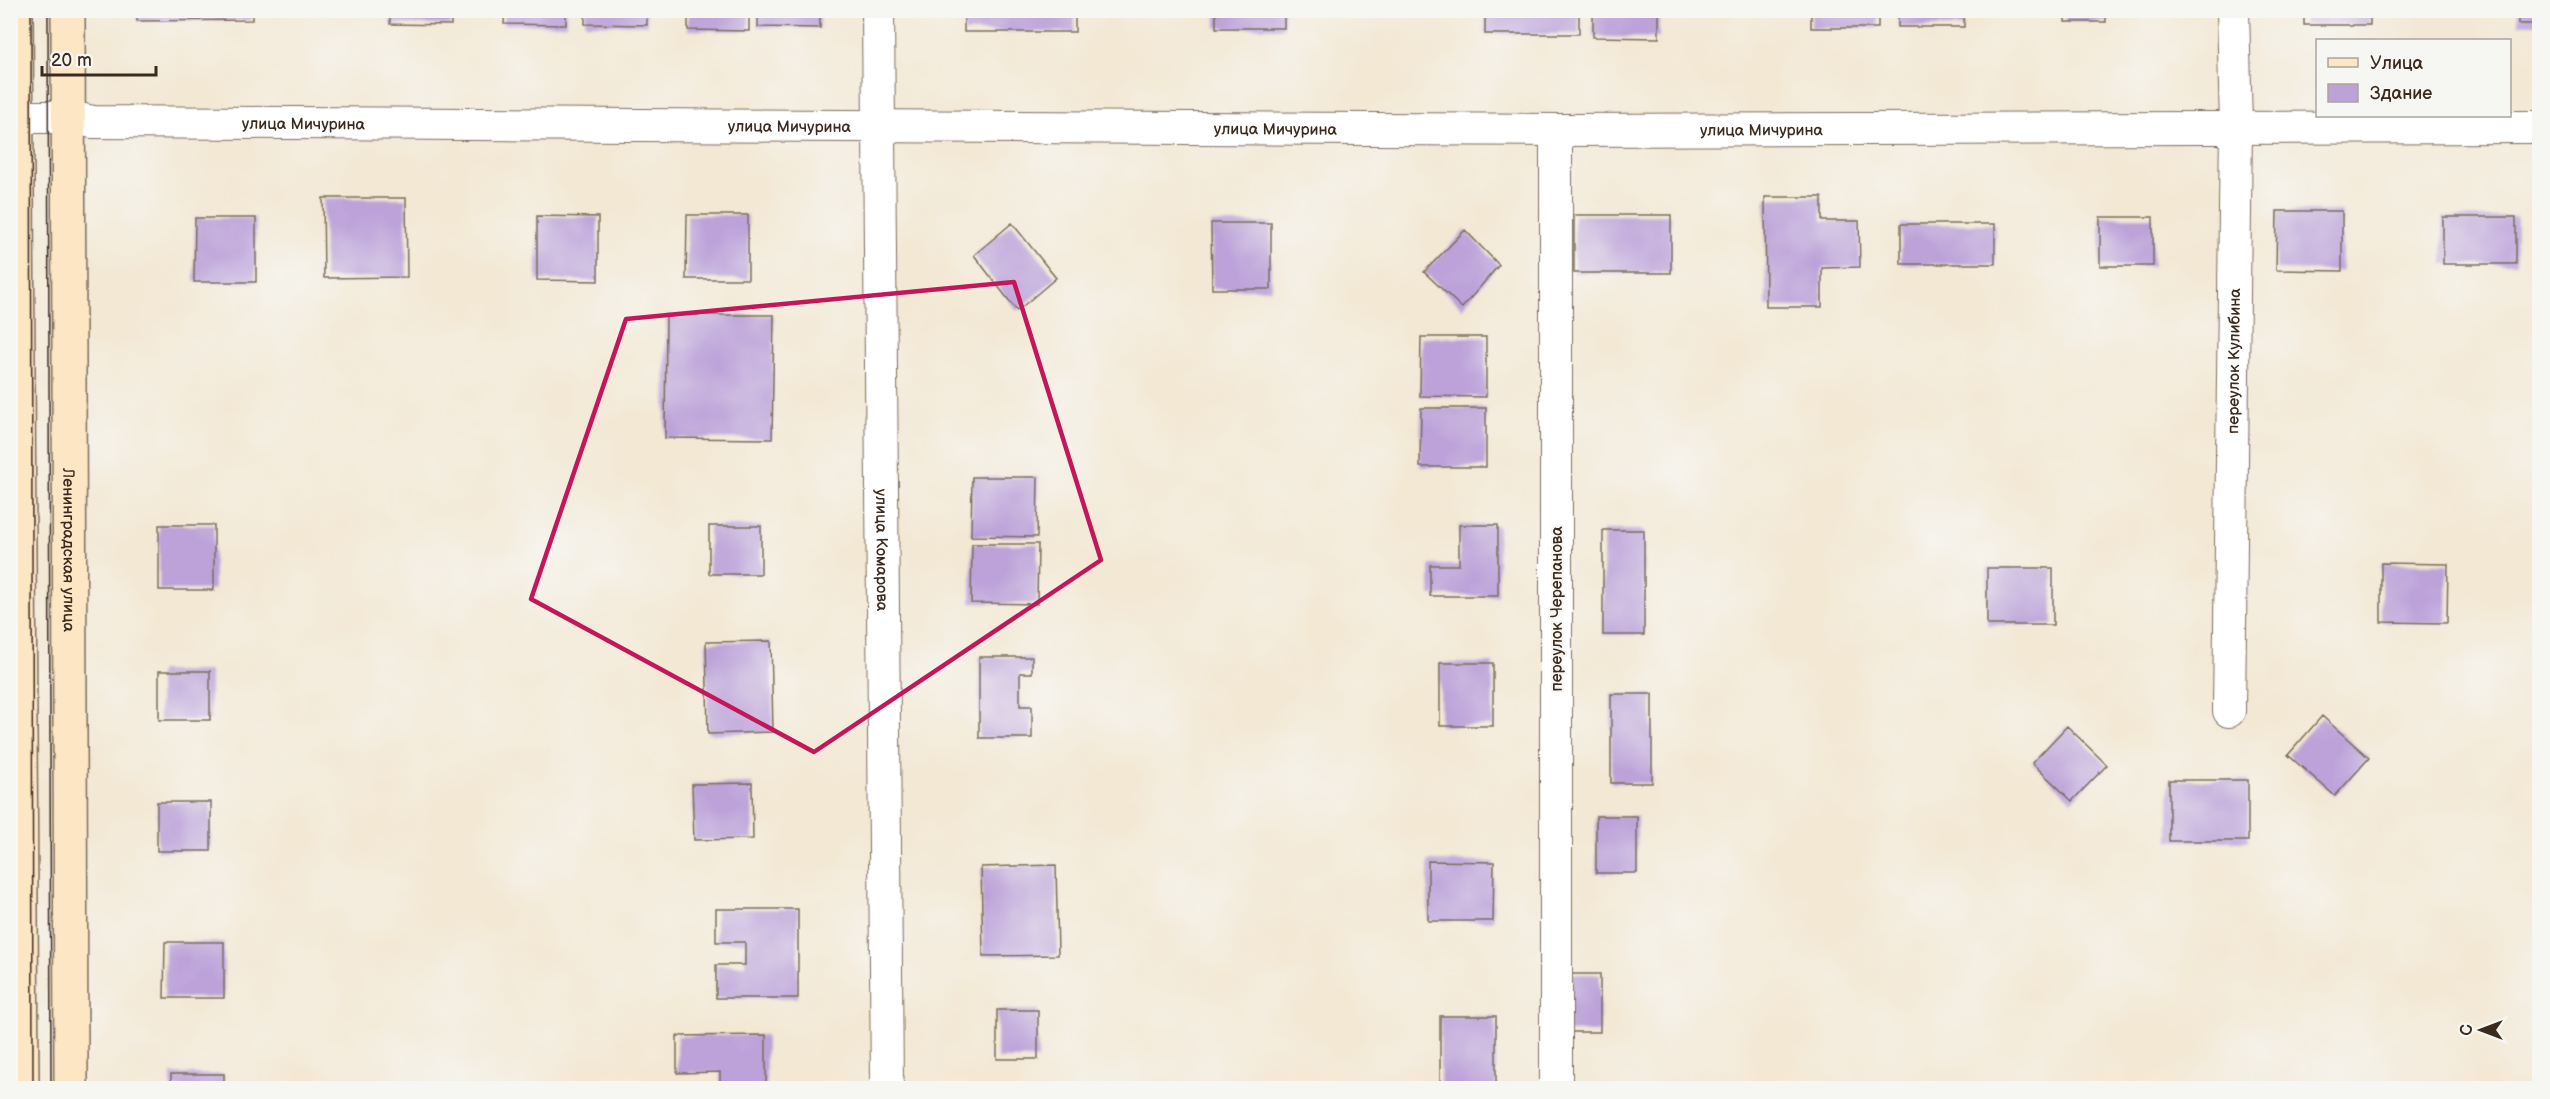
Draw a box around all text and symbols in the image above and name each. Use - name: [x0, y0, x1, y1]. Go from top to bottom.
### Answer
- scale bar: [42, 39, 156, 77]
- legend: [2316, 39, 2511, 117]
- text: 20 m: [51, 50, 92, 71]
- text: Улица: [2370, 53, 2424, 74]
- text: Здание: [2370, 83, 2432, 104]
- street label: улица Мичурина: [242, 115, 366, 134]
- street label: улица Мичурина: [728, 117, 852, 137]
- street label: улица Мичурина: [1214, 120, 1338, 140]
- street label: улица Мичурина: [1700, 121, 1824, 141]
- street label: переулок Кулибина: [2224, 287, 2245, 434]
- street label: Ленинградская улица: [58, 467, 78, 632]
- street label: улица Комарова: [871, 489, 891, 612]
- street label: переулок Черепанова: [1548, 526, 1567, 692]
- north arrow: [2451, 1000, 2511, 1060]
- text: С: [2458, 1024, 2477, 1036]

